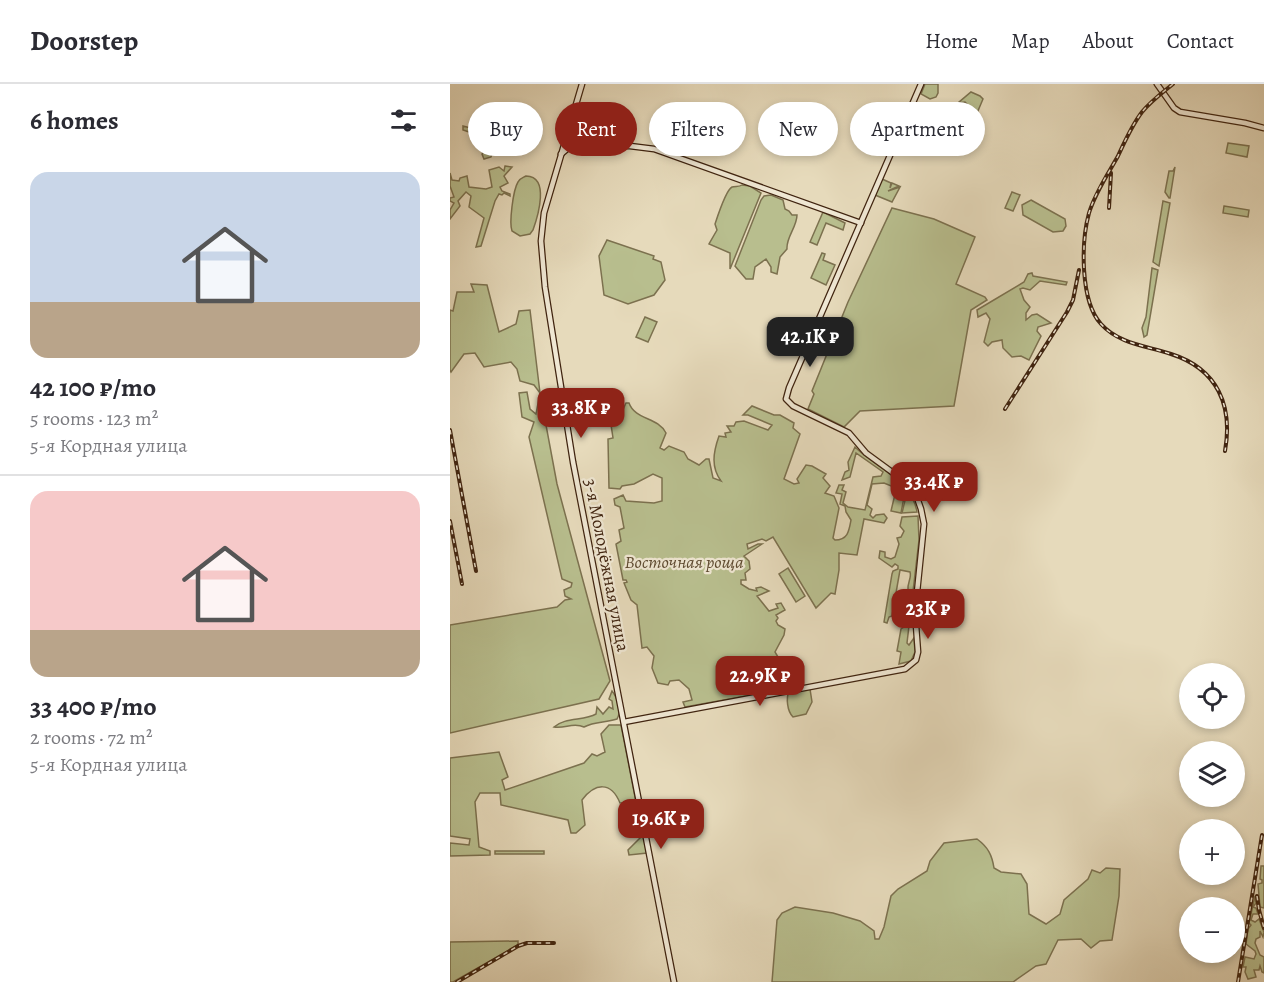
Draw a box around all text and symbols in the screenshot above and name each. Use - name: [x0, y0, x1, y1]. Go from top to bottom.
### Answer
- text: Doorstep: [30, 22, 138, 60]
- text: Home: [925, 27, 978, 55]
- text: Map: [1011, 27, 1049, 55]
- text: About: [1082, 27, 1134, 55]
- text: Contact: [1167, 27, 1234, 55]
- chip: Buy: [468, 102, 543, 156]
- chip: Rent: [555, 102, 637, 156]
- chip: Filters: [649, 102, 746, 156]
- chip: New: [758, 102, 838, 156]
- chip: Apartment: [850, 102, 985, 156]
- text: 6 homes: [30, 103, 119, 138]
- icon: filters: [387, 104, 420, 137]
- icon: home: [171, 211, 279, 319]
- pin: 42.1K ₽: [755, 317, 865, 368]
- text: 42.1K ₽: [781, 323, 839, 350]
- text: 42 100 ₽/mo: [30, 370, 156, 405]
- pin: 33.8K ₽: [526, 388, 636, 439]
- text: 33.8K ₽: [551, 394, 611, 421]
- text: 5 rooms · 123 m²: [30, 405, 158, 432]
- text: 5-я Кордная улица: [30, 432, 188, 459]
- pin: 33.4K ₽: [879, 462, 989, 513]
- text: 33.4K ₽: [905, 468, 963, 495]
- street label: 3-я Молодёжная улица: [578, 477, 636, 654]
- icon: home: [171, 530, 279, 638]
- park label: Восточная роща: [625, 550, 744, 574]
- pin: 23K ₽: [886, 589, 970, 640]
- text: 23K ₽: [905, 595, 951, 622]
- pin: 22.9K ₽: [705, 656, 815, 707]
- text: 22.9K ₽: [730, 662, 790, 689]
- map controls: [1179, 663, 1245, 963]
- button: locate: [1179, 663, 1245, 729]
- text: 33 400 ₽/mo: [30, 689, 157, 724]
- text: 2 rooms · 72 m²: [30, 724, 152, 751]
- button: layers: [1179, 741, 1245, 807]
- text: 5-я Кордная улица: [30, 751, 188, 778]
- pin: 19.6K ₽: [606, 799, 716, 850]
- text: 19.6K ₽: [632, 805, 690, 832]
- button: +: [1179, 819, 1245, 885]
- button: −: [1179, 897, 1245, 963]

